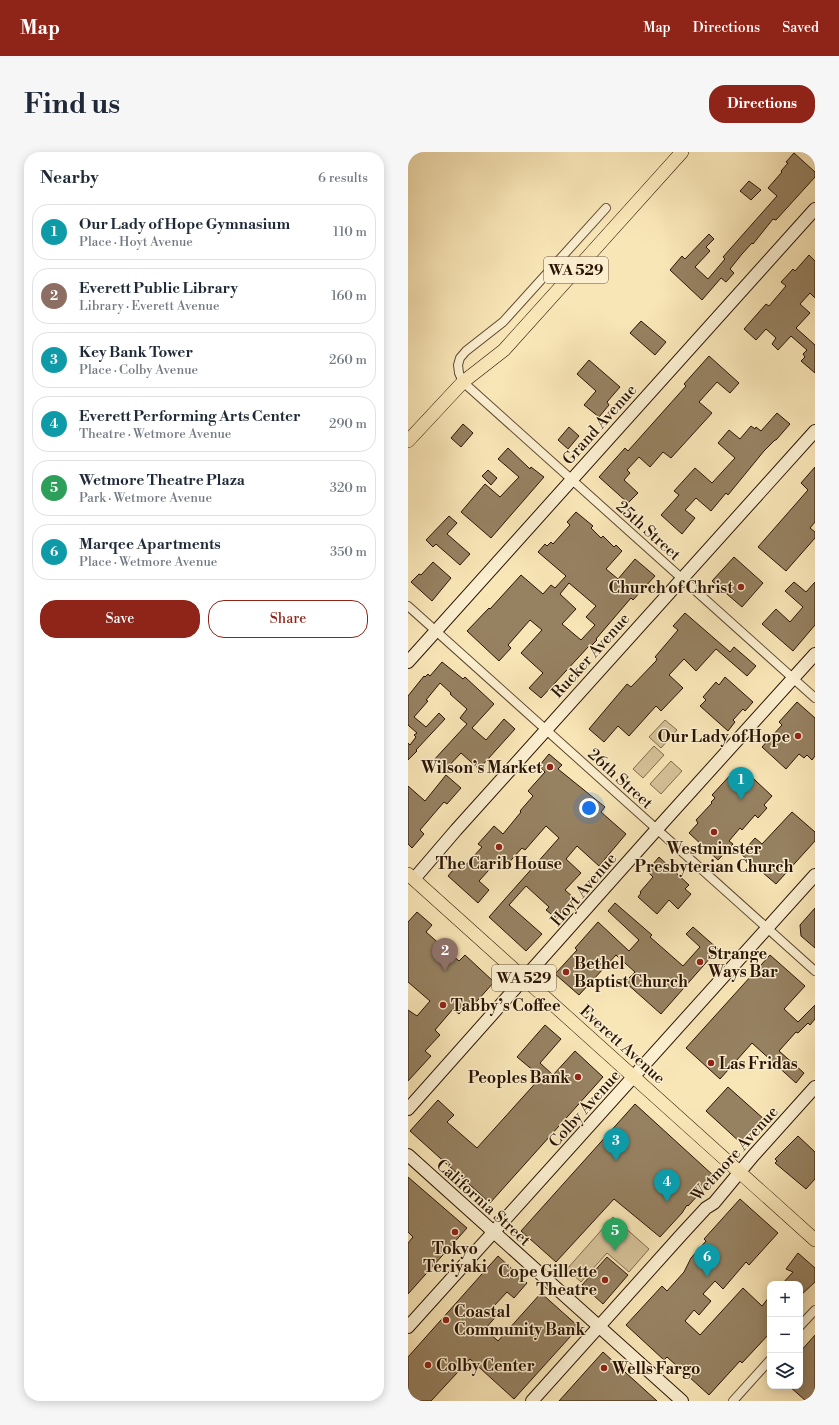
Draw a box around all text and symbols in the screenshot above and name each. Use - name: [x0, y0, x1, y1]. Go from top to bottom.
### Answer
- text: Map: [20, 16, 60, 40]
- text: Map: [643, 19, 671, 37]
- text: Directions: [693, 19, 760, 37]
- text: Saved: [782, 19, 819, 37]
- button: Directions: [709, 85, 815, 123]
- text: Find us: [24, 87, 120, 122]
- text: Nearby: [40, 167, 99, 189]
- text: 6 results: [318, 170, 368, 186]
- text: Our Lady of Hope Gymnasium: [79, 215, 290, 234]
- text: 1: [51, 224, 57, 240]
- text: 110 m: [333, 224, 367, 240]
- text: Place · Hoyt Avenue: [79, 234, 193, 250]
- road number: WA 529: [544, 257, 608, 283]
- text: Everett Public Library: [79, 279, 238, 298]
- text: 2: [50, 288, 58, 304]
- text: 160 m: [331, 288, 367, 304]
- text: Library · Everett Avenue: [79, 298, 220, 314]
- text: Key Bank Tower: [79, 343, 193, 362]
- text: 3: [50, 352, 58, 368]
- text: 260 m: [329, 352, 367, 368]
- text: Place · Colby Avenue: [79, 362, 198, 378]
- street label: Grand Avenue: [558, 380, 641, 469]
- text: Everett Performing Arts Center: [79, 407, 301, 426]
- text: 4: [50, 416, 58, 432]
- text: 290 m: [329, 416, 367, 432]
- text: Theatre · Wetmore Avenue: [79, 426, 231, 442]
- text: Wetmore Theatre Plaza: [79, 471, 245, 490]
- text: 5: [50, 480, 58, 496]
- text: 320 m: [330, 480, 367, 496]
- text: Park · Wetmore Avenue: [79, 490, 212, 506]
- street label: 25th Street: [612, 497, 685, 565]
- text: Marqee Apartments: [79, 535, 221, 554]
- text: 6: [50, 544, 58, 560]
- text: 350 m: [330, 544, 367, 560]
- text: Place · Wetmore Avenue: [79, 554, 217, 570]
- place label: Church of Christ: [609, 578, 733, 598]
- marker: Church of Christ: [736, 582, 746, 592]
- button: Save: [40, 600, 200, 638]
- button: Share: [208, 600, 368, 638]
- street label: Rucker Avenue: [547, 609, 634, 702]
- place label: Our Lady of Hope: [657, 727, 790, 747]
- marker: Our Lady of Hope: [793, 731, 803, 741]
- street label: 26th Street: [584, 744, 657, 813]
- place label: Wilson’s Market: [420, 758, 542, 778]
- marker: Wilson’s Market: [545, 762, 555, 772]
- pin: 1: [728, 767, 754, 800]
- your location: [579, 798, 599, 818]
- marker: Westminster Presbyterian Church: [709, 827, 719, 837]
- place label: Westminster Presbyterian Church: [635, 839, 793, 877]
- marker: The Carib House: [494, 842, 504, 852]
- street label: Hoyt Avenue: [546, 849, 621, 931]
- place label: The Carib House: [436, 854, 563, 874]
- pin: 2: [432, 938, 458, 971]
- place label: Strange Ways Bar: [707, 944, 778, 982]
- place label: Bethel Baptist Church: [574, 954, 688, 992]
- marker: Strange Ways Bar: [695, 957, 705, 967]
- road number: WA 529: [492, 965, 556, 991]
- marker: Bethel Baptist Church: [561, 967, 571, 977]
- place label: Tabby’s Coffee: [451, 996, 561, 1016]
- marker: Tabby’s Coffee: [438, 1000, 448, 1010]
- street label: Everett Avenue: [575, 1001, 669, 1088]
- place label: Las Fridas: [719, 1054, 798, 1074]
- marker: Las Fridas: [706, 1058, 716, 1068]
- street label: Colby Avenue: [545, 1066, 625, 1152]
- place label: Peoples Bank: [468, 1068, 571, 1088]
- marker: Peoples Bank: [573, 1072, 583, 1082]
- street label: Wetmore Avenue: [686, 1102, 783, 1206]
- pin: 3: [603, 1128, 629, 1161]
- street label: California Street: [432, 1155, 535, 1251]
- pin: 4: [654, 1169, 680, 1202]
- pin: 5: [602, 1218, 628, 1251]
- marker: Tokyo Teriyaki: [450, 1227, 460, 1237]
- place label: Tokyo Teriyaki: [423, 1239, 487, 1277]
- pin: 6: [694, 1244, 720, 1277]
- place label: Cope Gillette Theatre: [498, 1262, 597, 1300]
- marker: Cope Gillette Theatre: [600, 1275, 610, 1285]
- map controls: [767, 1281, 803, 1389]
- button: +: [767, 1281, 803, 1317]
- place label: Coastal Community Bank: [454, 1302, 586, 1340]
- marker: Coastal Community Bank: [441, 1315, 451, 1325]
- button: −: [767, 1317, 803, 1353]
- button: layers: [767, 1353, 803, 1389]
- place label: Colby Center: [436, 1356, 535, 1376]
- place label: Wells Fargo: [611, 1359, 700, 1379]
- marker: Colby Center: [423, 1360, 433, 1370]
- marker: Wells Fargo: [599, 1363, 609, 1373]

